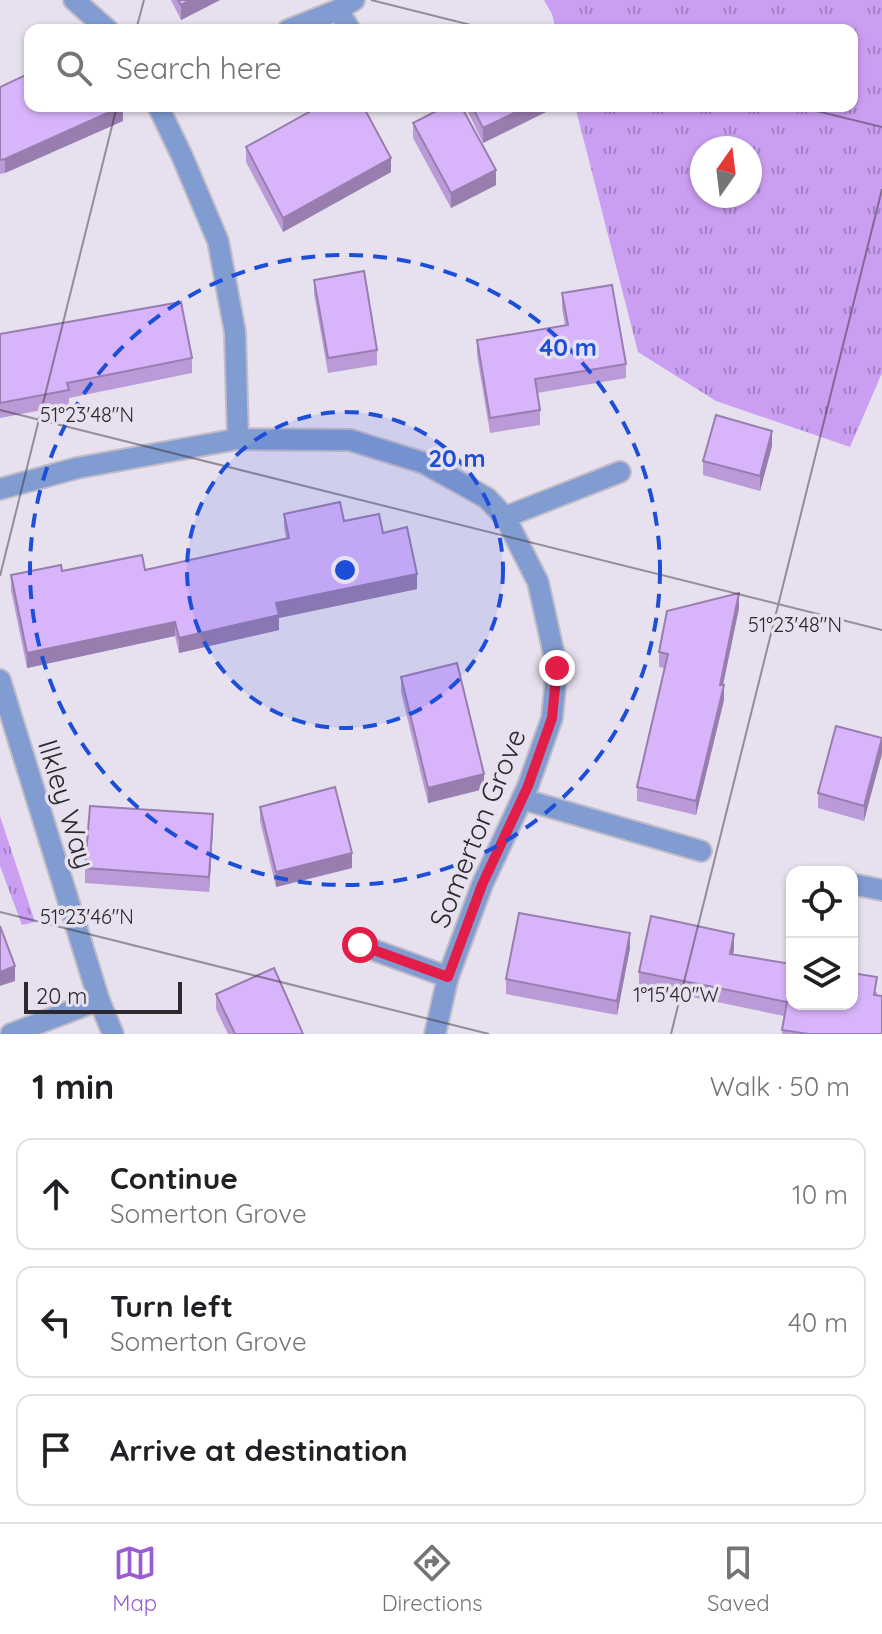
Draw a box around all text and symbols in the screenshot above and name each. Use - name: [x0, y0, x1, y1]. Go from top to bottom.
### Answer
- search box: [24, 24, 858, 112]
- icon: search: [52, 46, 96, 90]
- text: Search here: [116, 49, 282, 87]
- north arrow: [690, 136, 762, 208]
- text: 40 m: [539, 332, 597, 362]
- text: 51°23'48"N: [40, 402, 134, 427]
- text: 20 m: [428, 443, 486, 473]
- centre of rings: [331, 556, 359, 584]
- text: 51°23'48"N: [748, 612, 842, 637]
- route end: [539, 650, 575, 686]
- street label: Somerton Grove: [421, 723, 533, 933]
- street label: Ilkley Way: [31, 735, 103, 873]
- map controls: [786, 866, 858, 1010]
- button: locate: [786, 866, 858, 938]
- text: 51°23'46"N: [40, 904, 134, 929]
- route start: [342, 927, 378, 963]
- button: layers: [786, 938, 858, 1010]
- scale bar: [24, 978, 182, 1014]
- text: 20 m: [36, 982, 87, 1010]
- text: 1°15'40"W: [633, 982, 719, 1007]
- text: 1 min: [32, 1065, 114, 1108]
- text: Walk · 50 m: [710, 1070, 850, 1103]
- text: Continue: [110, 1159, 238, 1197]
- icon: ahead: [34, 1172, 78, 1216]
- text: 10 m: [792, 1178, 848, 1211]
- text: Somerton Grove: [110, 1197, 307, 1230]
- text: Turn left: [110, 1287, 233, 1325]
- icon: left: [34, 1300, 78, 1344]
- text: 40 m: [788, 1306, 848, 1339]
- text: Somerton Grove: [110, 1325, 307, 1358]
- icon: arrive: [34, 1428, 78, 1472]
- text: Arrive at destination: [110, 1431, 408, 1469]
- tab: Map: [112, 1541, 157, 1617]
- tab: Directions: [382, 1541, 482, 1617]
- tab: Saved: [707, 1541, 770, 1617]

